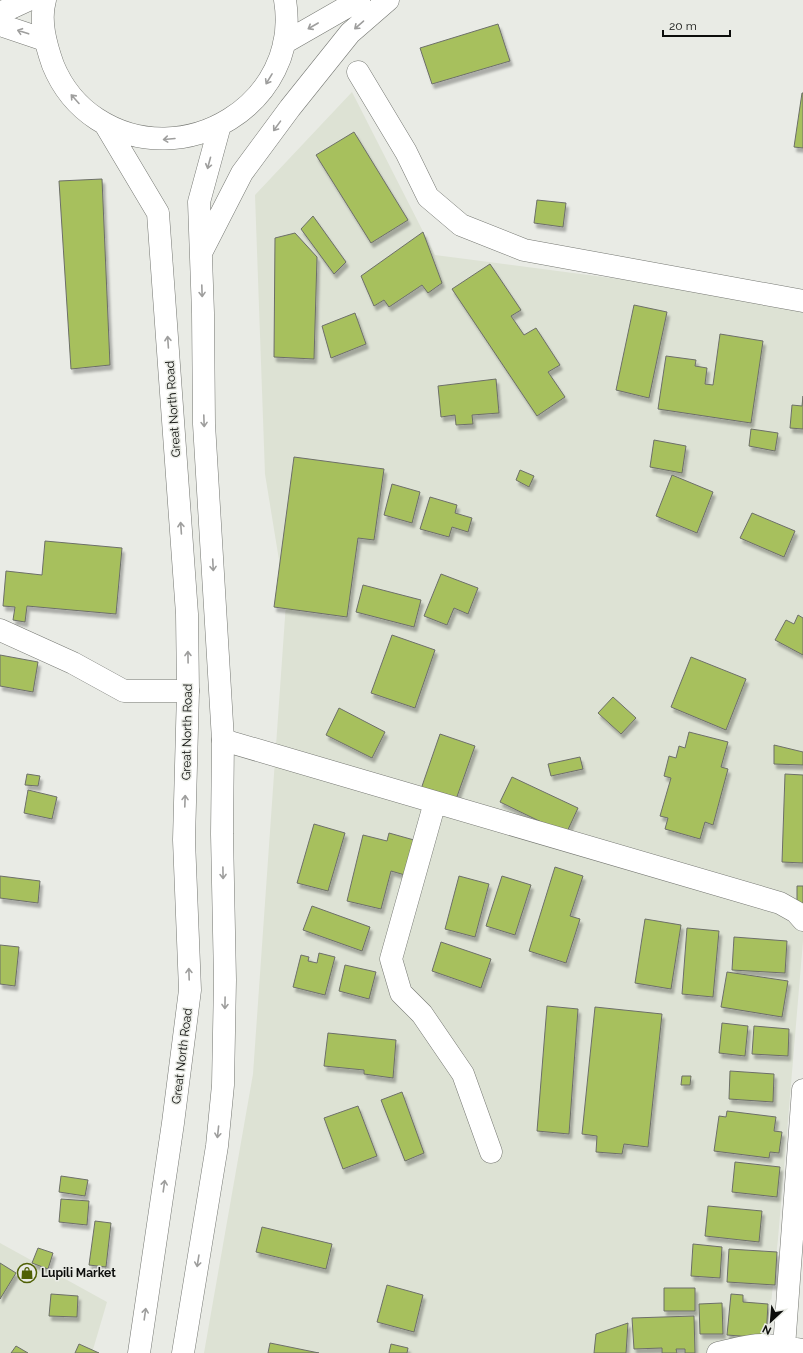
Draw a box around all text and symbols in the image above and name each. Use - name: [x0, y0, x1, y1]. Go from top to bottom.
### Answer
- scale bar: [663, 12, 730, 38]
- text: 20 m: [669, 19, 697, 33]
- one-way arrow: [353, 21, 364, 30]
- one-way arrow: [307, 23, 319, 31]
- one-way arrow: [16, 28, 29, 35]
- one-way arrow: [265, 73, 273, 84]
- one-way arrow: [70, 94, 79, 105]
- one-way arrow: [273, 120, 281, 131]
- one-way arrow: [163, 135, 176, 142]
- one-way arrow: [205, 156, 213, 169]
- one-way arrow: [198, 284, 206, 297]
- one-way arrow: [164, 336, 171, 349]
- street label: Great North Road: [163, 360, 183, 458]
- one-way arrow: [201, 414, 208, 427]
- one-way arrow: [178, 522, 185, 535]
- one-way arrow: [209, 558, 216, 571]
- one-way arrow: [184, 651, 192, 664]
- street label: Great North Road: [179, 684, 195, 780]
- one-way arrow: [181, 795, 189, 808]
- one-way arrow: [219, 866, 227, 879]
- one-way arrow: [186, 968, 193, 981]
- one-way arrow: [221, 996, 228, 1009]
- street label: Great North Road: [169, 1007, 195, 1105]
- one-way arrow: [214, 1125, 222, 1138]
- one-way arrow: [160, 1180, 168, 1193]
- one-way arrow: [194, 1254, 202, 1267]
- shop icon: Lupili Market: [16, 1262, 38, 1284]
- place label: Lupili Market: [41, 1266, 116, 1280]
- north arrow: [751, 1301, 791, 1341]
- one-way arrow: [141, 1308, 149, 1321]
- text: N: [760, 1322, 773, 1337]

